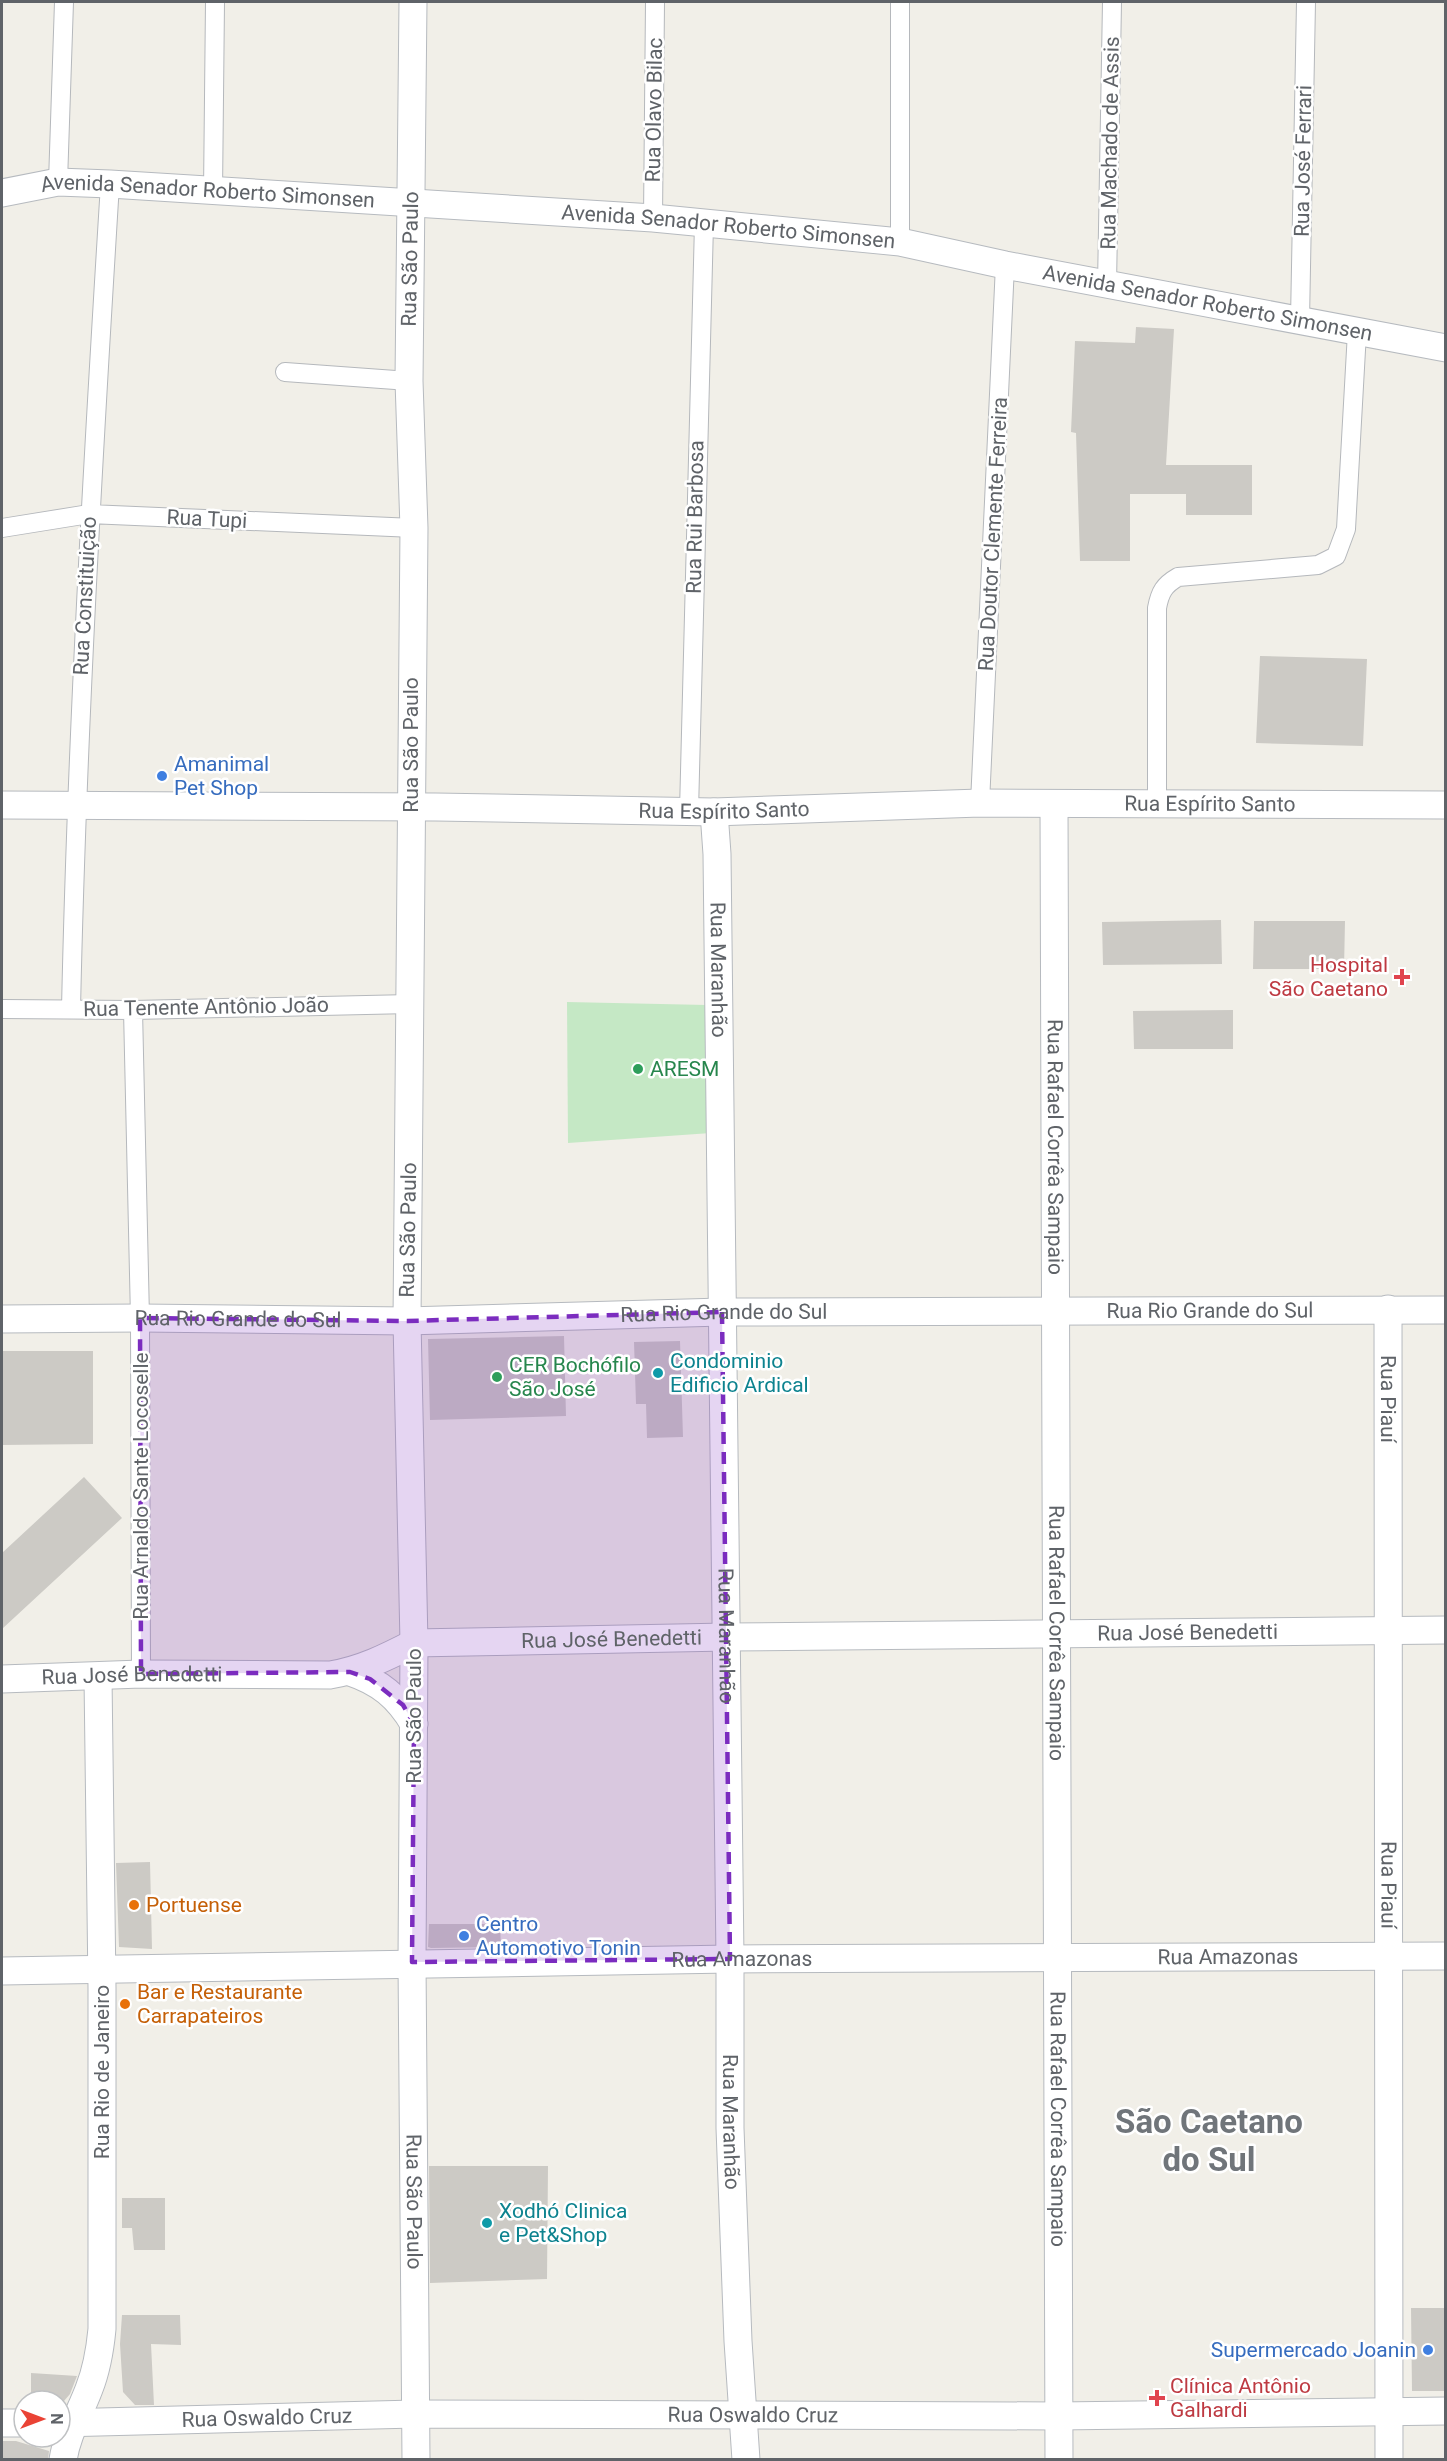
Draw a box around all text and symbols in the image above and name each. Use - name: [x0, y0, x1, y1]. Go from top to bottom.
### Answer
- street label: Rua Machado de Assis: [1096, 36, 1124, 250]
- street label: Rua Olavo Bilac: [641, 37, 667, 183]
- street label: Rua José Ferrari: [1290, 85, 1316, 237]
- street label: Avenida Senador Roberto Simonsen: [38, 170, 376, 213]
- street label: Rua São Paulo: [397, 191, 423, 327]
- street label: Avenida Senador Roberto Simonsen: [561, 200, 896, 253]
- street label: Avenida Senador Roberto Simonsen: [1041, 260, 1374, 346]
- street label: Rua Doutor Clemente Ferreira: [974, 396, 1012, 672]
- street label: Rua Rui Barbosa: [682, 440, 708, 594]
- street label: Rua Tupi: [166, 505, 248, 533]
- street label: Rua Constituição: [69, 516, 101, 676]
- street label: Rua São Paulo: [399, 677, 423, 813]
- place label: Amanimal Pet Shop: [174, 752, 269, 800]
- marker: Amanimal Pet Shop: [155, 769, 169, 783]
- street label: Rua Espírito Santo: [1124, 792, 1295, 816]
- street label: Rua Espírito Santo: [638, 797, 810, 824]
- street label: Rua Maranhão: [706, 902, 731, 1038]
- place label: Hospital São Caetano: [1269, 953, 1388, 1001]
- marker: Hospital São Caetano: [1393, 968, 1411, 986]
- street label: Rua Tenente Antônio João: [83, 993, 329, 1021]
- street label: Rua Rafael Corrêa Sampaio: [1043, 1019, 1067, 1275]
- place label: ARESM: [650, 1057, 719, 1081]
- marker: ARESM: [631, 1062, 645, 1076]
- street label: Rua São Paulo: [395, 1162, 421, 1298]
- street label: Rua Rio Grande do Sul: [1106, 1298, 1313, 1323]
- street label: Rua Rio Grande do Sul: [620, 1300, 827, 1327]
- street label: Rua Rio Grande do Sul: [134, 1306, 342, 1332]
- place label: Condominio Edificio Ardical: [670, 1349, 809, 1397]
- street label: Rua Arnaldo Sante Locoselle: [129, 1352, 153, 1620]
- place label: CER Bochófilo São José: [509, 1353, 641, 1401]
- street label: Rua Piauí: [1376, 1355, 1400, 1444]
- marker: Condominio Edificio Ardical: [651, 1366, 665, 1380]
- marker: CER Bochófilo São José: [490, 1370, 504, 1384]
- street label: Rua Rafael Corrêa Sampaio: [1044, 1505, 1069, 1761]
- street label: Rua Maranhão: [713, 1568, 739, 1704]
- street label: Rua José Benedetti: [1097, 1620, 1278, 1645]
- street label: Rua José Benedetti: [521, 1625, 702, 1653]
- street label: Rua São Paulo: [402, 1648, 426, 1784]
- street label: Rua José Benedetti: [41, 1662, 222, 1690]
- street label: Rua Piauí: [1376, 1841, 1401, 1930]
- place label: Portuense: [146, 1893, 242, 1917]
- marker: Portuense: [127, 1898, 141, 1912]
- place label: Centro Automotivo Tonin: [476, 1912, 641, 1960]
- marker: Centro Automotivo Tonin: [457, 1929, 471, 1943]
- street label: Rua Amazonas: [1157, 1945, 1298, 1969]
- street label: Rua Amazonas: [671, 1947, 812, 1972]
- place label: Bar e Restaurante Carrapateiros: [137, 1980, 303, 2028]
- street label: Rua Rio de Janeiro: [90, 1985, 114, 2159]
- street label: Rua Rafael Corrêa Sampaio: [1046, 1991, 1070, 2247]
- marker: Bar e Restaurante Carrapateiros: [118, 1997, 132, 2011]
- street label: Rua Maranhão: [718, 2054, 744, 2190]
- district label: São Caetano do Sul: [1115, 2102, 1303, 2179]
- street label: Rua São Paulo: [401, 2134, 426, 2270]
- place label: Xodhó Clinica e Pet&Shop: [499, 2199, 628, 2247]
- marker: Xodhó Clinica e Pet&Shop: [480, 2216, 494, 2230]
- place label: Supermercado Joanin: [1211, 2338, 1416, 2362]
- marker: Supermercado Joanin: [1421, 2343, 1435, 2357]
- place label: Clínica Antônio Galhardi: [1170, 2374, 1311, 2422]
- north arrow: [12, 2389, 72, 2449]
- marker: Clínica Antônio Galhardi: [1148, 2389, 1166, 2407]
- street label: Rua Oswaldo Cruz: [668, 2403, 838, 2427]
- street label: Rua Oswaldo Cruz: [181, 2404, 353, 2432]
- text: N: [47, 2413, 66, 2425]

